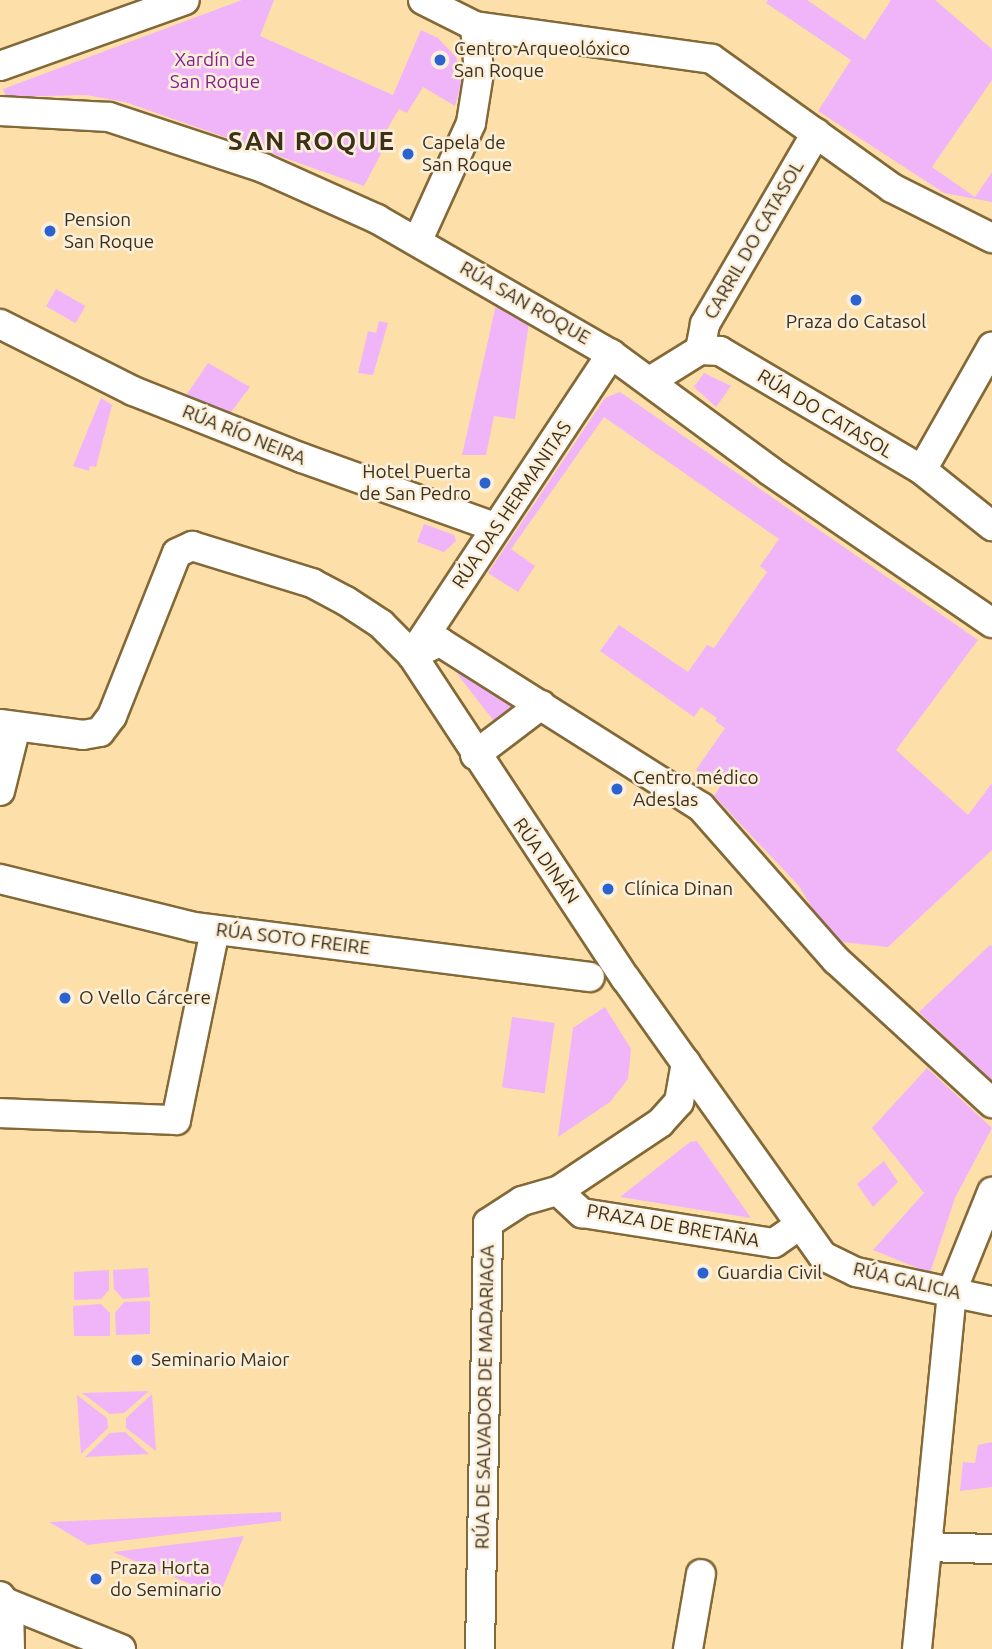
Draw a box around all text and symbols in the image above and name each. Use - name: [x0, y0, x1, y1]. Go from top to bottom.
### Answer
- place label: Centro Arqueolóxico San Roque: [454, 38, 630, 82]
- park label: Xardín de San Roque: [170, 49, 260, 93]
- marker: Centro Arqueolóxico San Roque: [432, 52, 448, 68]
- district label: SAN ROQUE: [229, 125, 395, 157]
- place label: Capela de San Roque: [422, 132, 512, 176]
- marker: Capela de San Roque: [400, 146, 416, 162]
- street label: CARRIL DO CATASOL: [699, 157, 809, 323]
- place label: Pension San Roque: [64, 209, 154, 253]
- marker: Pension San Roque: [42, 223, 58, 239]
- street label: RÚA SAN ROQUE: [456, 256, 594, 350]
- marker: Praza do Catasol: [848, 292, 864, 308]
- place label: Praza do Catasol: [786, 311, 926, 333]
- street label: RÚA DO CATASOL: [753, 365, 897, 463]
- street label: RÚA RÍO NEIRA: [179, 400, 309, 470]
- street label: RÚA DAS HERMANITAS: [448, 417, 576, 593]
- place label: Hotel Puerta de San Pedro: [359, 461, 471, 505]
- marker: Hotel Puerta de San Pedro: [477, 475, 493, 491]
- place label: Centro médico Adeslas: [633, 767, 759, 811]
- marker: Centro médico Adeslas: [607, 779, 627, 799]
- street label: RÚA DINÁN: [508, 814, 584, 908]
- place label: Clínica Dinan: [624, 878, 733, 900]
- marker: Clínica Dinan: [598, 879, 618, 899]
- street label: RÚA SOTO FREIRE: [215, 918, 371, 960]
- place label: O Vello Cárcere: [79, 987, 211, 1009]
- marker: O Vello Cárcere: [57, 990, 73, 1006]
- street label: PRAZA DE BRETAÑA: [585, 1200, 761, 1252]
- street label: RÚA DE SALVADOR DE MADARIAGA: [471, 1244, 499, 1550]
- street label: RÚA GALICIA: [851, 1258, 963, 1304]
- place label: Guardia Civil: [717, 1262, 822, 1284]
- marker: Guardia Civil: [695, 1265, 711, 1281]
- place label: Seminario Maior: [151, 1349, 290, 1371]
- marker: Seminario Maior: [129, 1352, 145, 1368]
- place label: Praza Horta do Seminario: [110, 1557, 222, 1601]
- marker: Praza Horta do Seminario: [88, 1571, 104, 1587]

